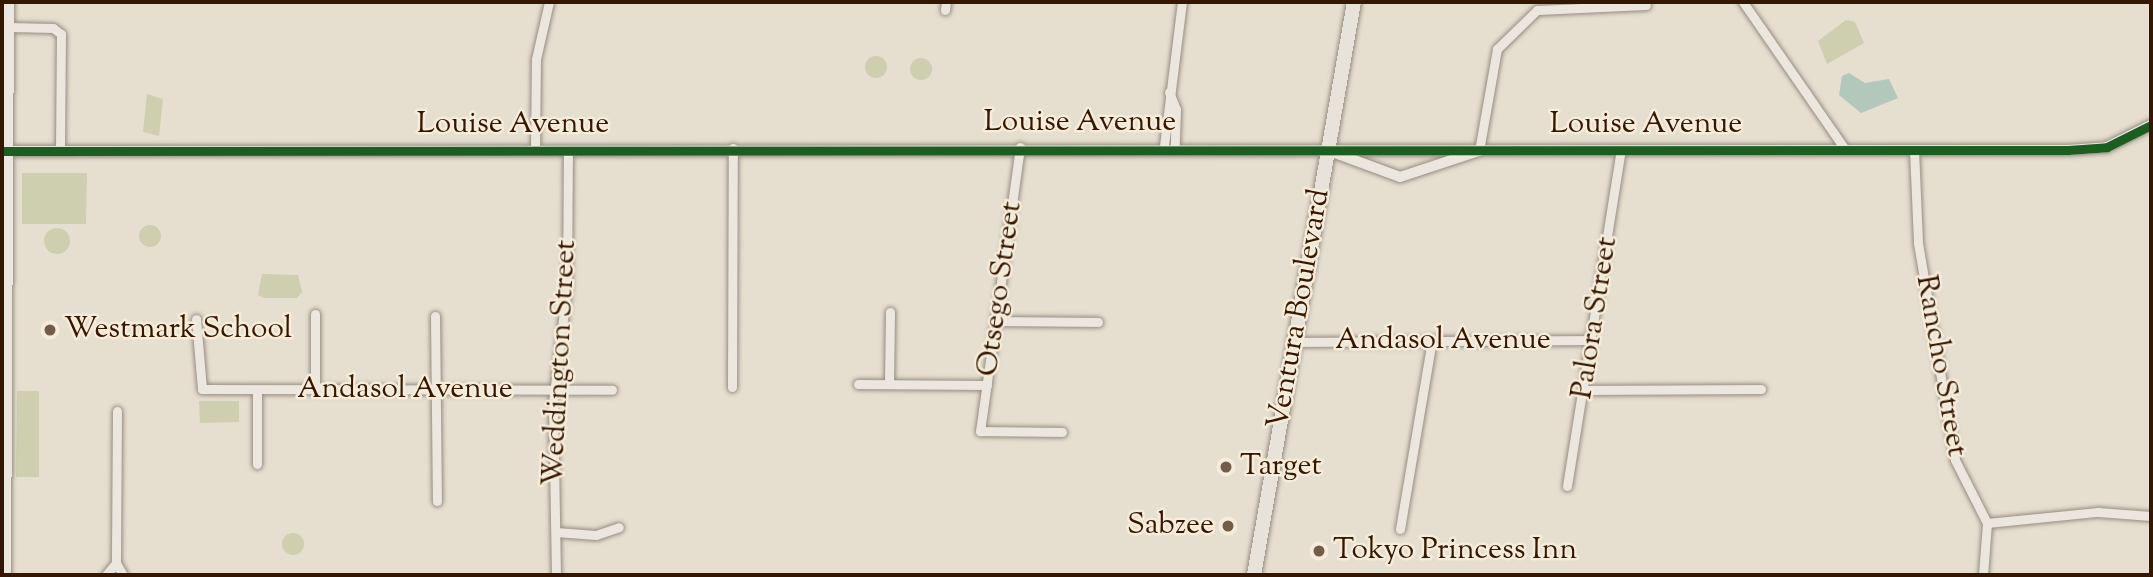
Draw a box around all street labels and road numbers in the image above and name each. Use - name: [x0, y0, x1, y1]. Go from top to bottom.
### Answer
- street label: Louise Avenue: [984, 105, 1176, 141]
- street label: Louise Avenue: [417, 107, 609, 143]
- street label: Louise Avenue: [1550, 107, 1742, 143]
- street label: Ventura Boulevard: [1261, 186, 1339, 432]
- street label: Otsego Street: [971, 199, 1031, 379]
- street label: Palora Street: [1565, 234, 1627, 402]
- street label: Weddington Street: [537, 239, 585, 487]
- street label: Rancho Street: [1906, 272, 1974, 460]
- street label: Andasol Avenue: [1335, 323, 1551, 359]
- street label: Andasol Avenue: [297, 372, 513, 408]

